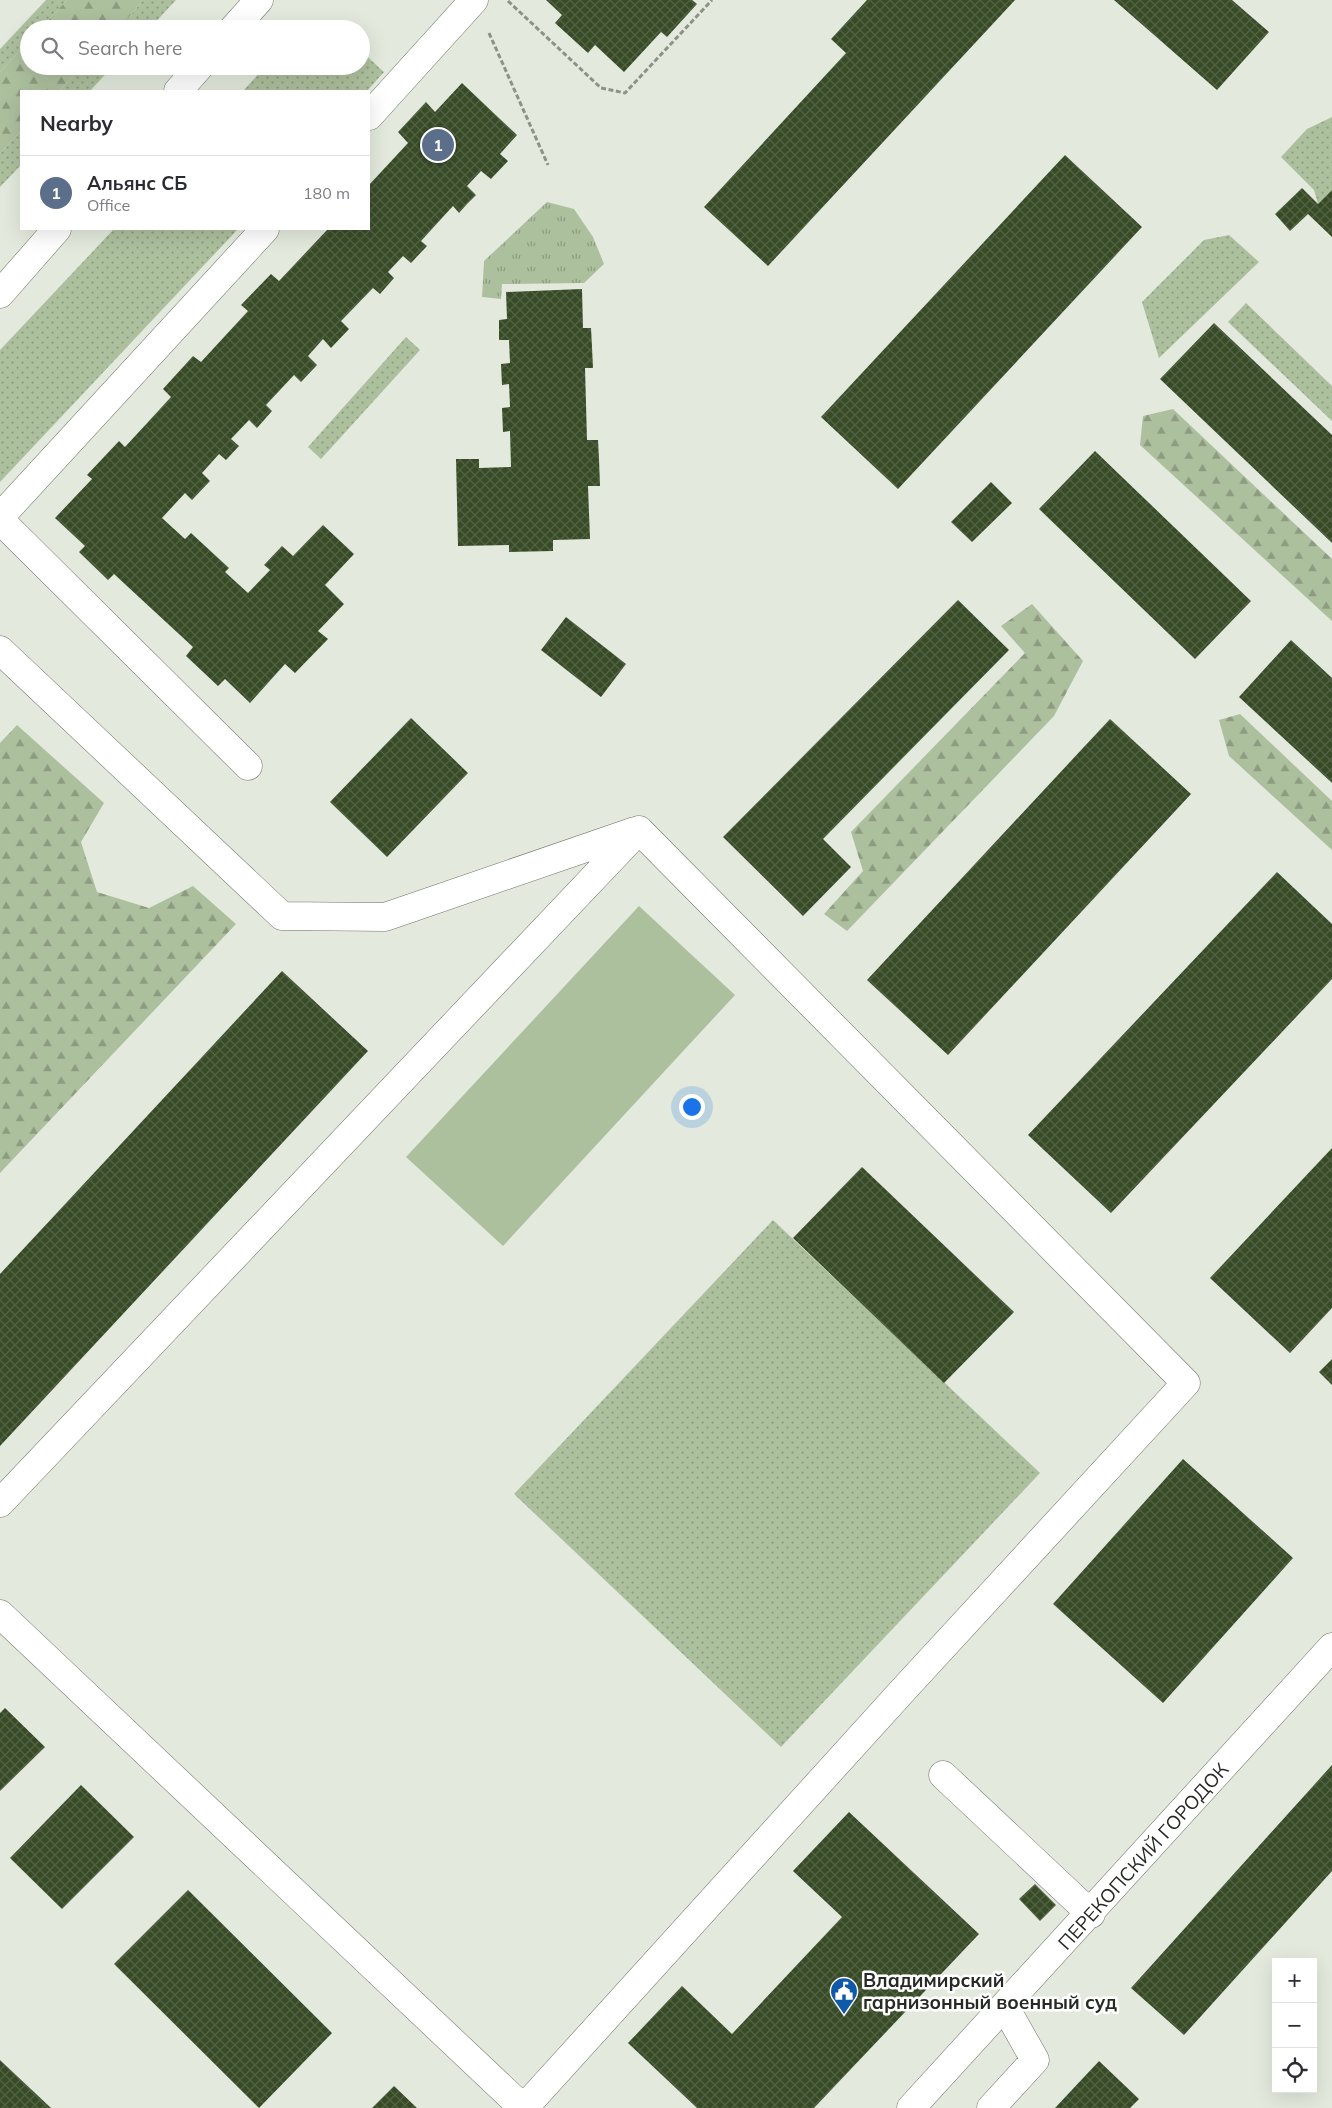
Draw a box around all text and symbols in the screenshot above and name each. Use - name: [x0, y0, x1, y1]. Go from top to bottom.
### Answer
- search box: [20, 20, 370, 75]
- icon: search: [38, 34, 66, 62]
- text: Search here: [78, 36, 182, 60]
- text: Nearby: [40, 110, 113, 136]
- pin: 1: [422, 126, 454, 164]
- text: Альянс СБ: [87, 171, 187, 195]
- text: 1: [51, 183, 61, 203]
- text: 180 m: [303, 183, 350, 203]
- text: Office: [87, 195, 130, 215]
- your location: [679, 1094, 705, 1120]
- street label: ПЕРЕКОПСКИЙ ГОРОДОК: [1053, 1757, 1234, 1955]
- map controls: [1272, 1958, 1317, 2093]
- button: +: [1272, 1958, 1317, 2003]
- place label: Владимирский гарнизонный военный суд: [863, 1968, 1117, 2014]
- public building icon: Владимирский гарнизонный военный суд: [829, 1976, 859, 2015]
- button: −: [1272, 2003, 1317, 2048]
- button: locate: [1272, 2048, 1317, 2093]

